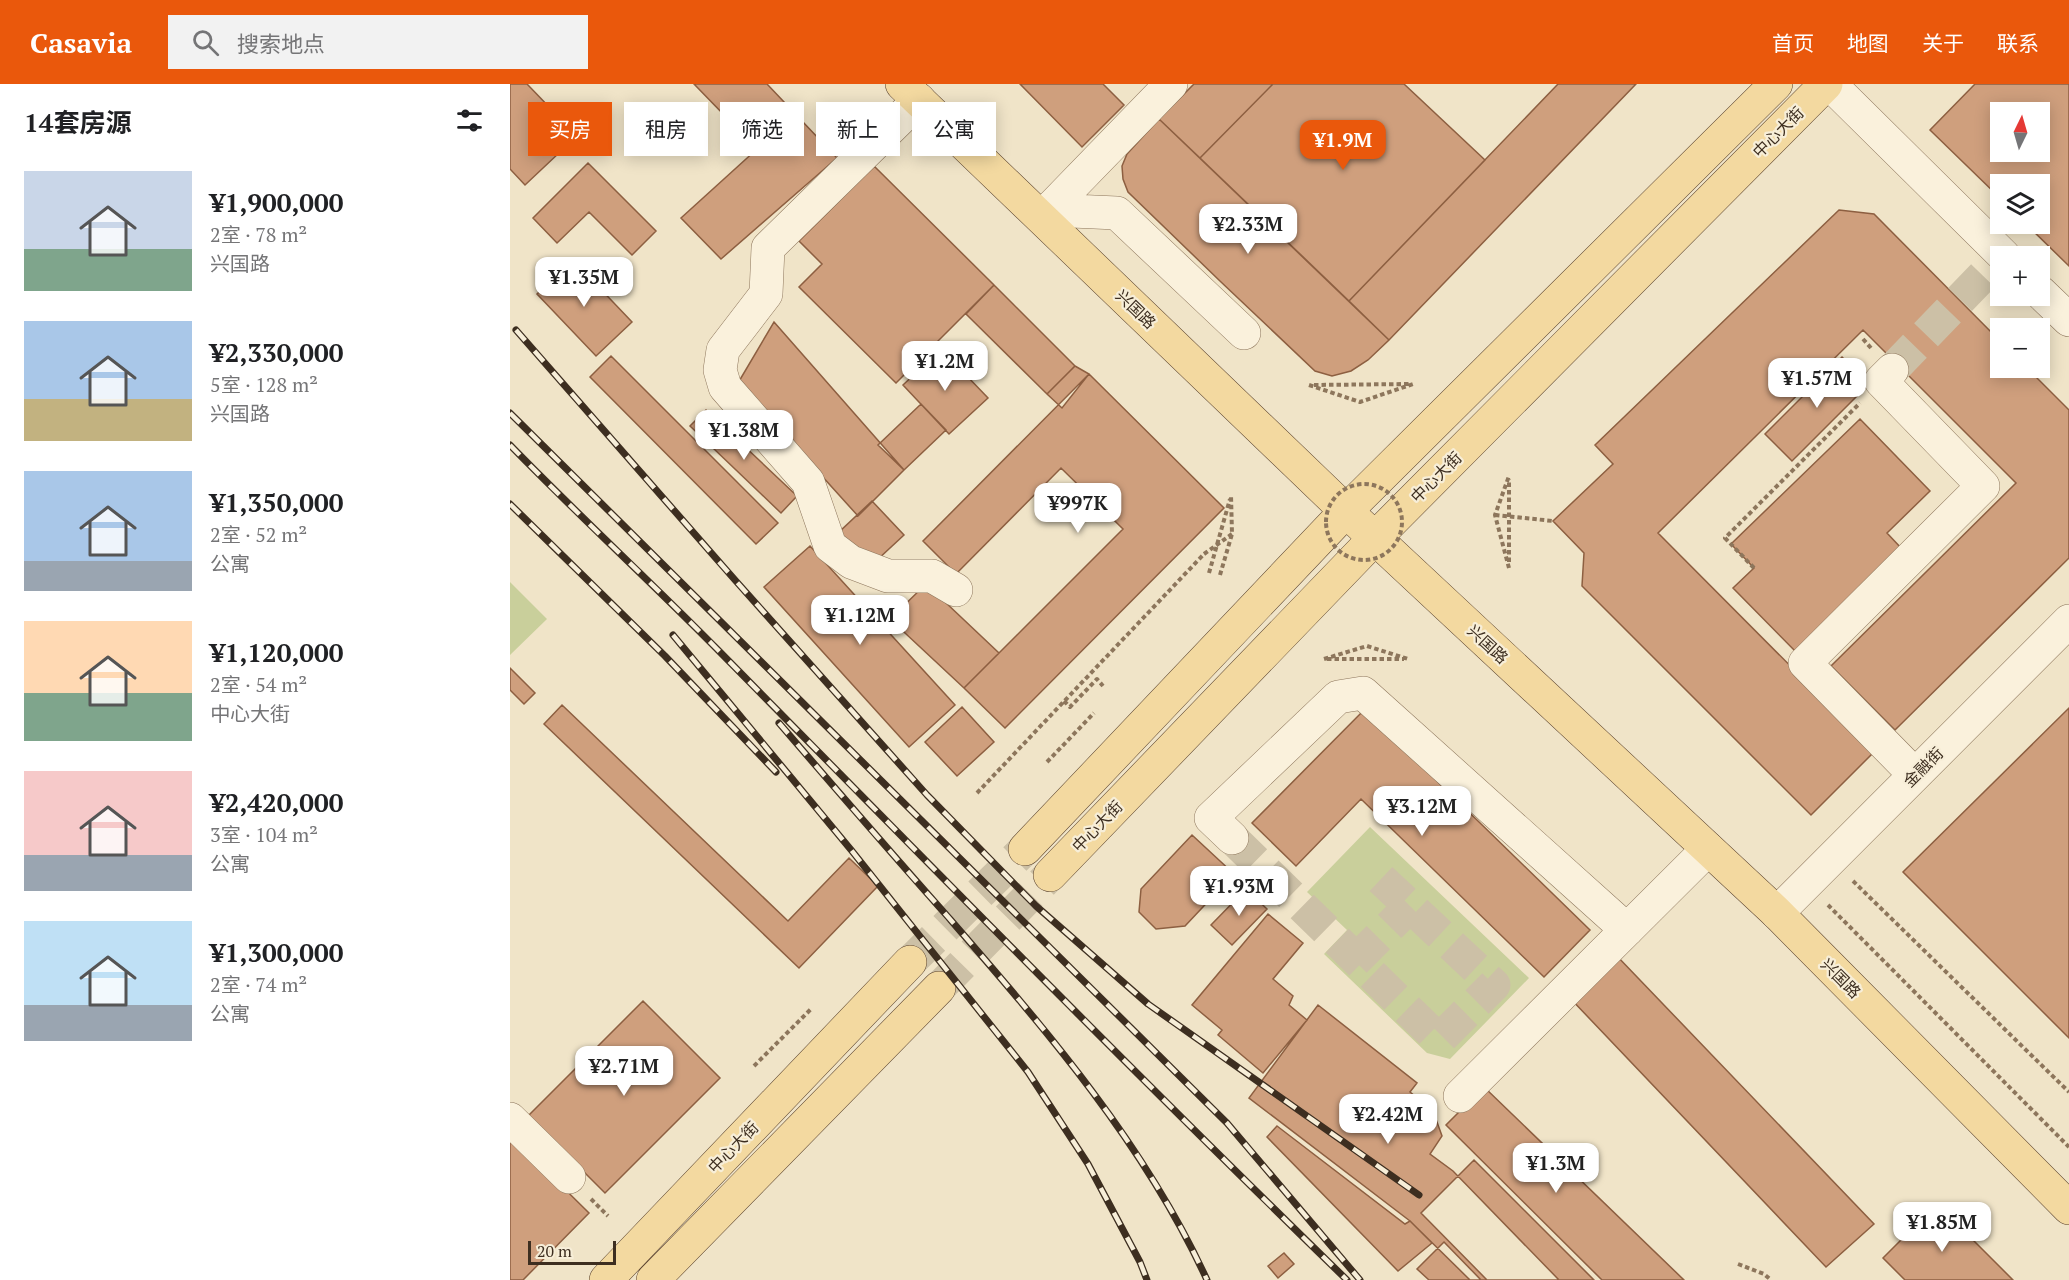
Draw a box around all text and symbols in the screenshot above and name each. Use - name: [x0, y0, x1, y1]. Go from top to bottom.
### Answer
- search box: [168, 15, 588, 69]
- text: Casavia: [30, 24, 132, 61]
- icon: search: [189, 26, 222, 59]
- text: 搜索地点: [237, 29, 325, 58]
- text: 首页: [1772, 29, 1814, 57]
- text: 地图: [1847, 29, 1889, 57]
- text: 关于: [1922, 29, 1964, 57]
- text: 联系: [1997, 29, 2039, 57]
- chip: 买房: [528, 102, 612, 156]
- chip: 租房: [624, 102, 708, 156]
- chip: 筛选: [720, 102, 804, 156]
- chip: 新上: [816, 102, 900, 156]
- chip: 公寓: [912, 102, 996, 156]
- street label: 中心大街: [1748, 102, 1808, 162]
- north arrow: [1990, 102, 2050, 162]
- map controls: [1990, 102, 2050, 378]
- icon: filters: [453, 104, 486, 137]
- text: 14套房源: [24, 105, 131, 139]
- pin: ¥1.9M: [1301, 120, 1385, 171]
- text: ¥1.9M: [1314, 126, 1372, 153]
- button: layers: [1990, 174, 2050, 234]
- text: ¥1,900,000: [210, 185, 343, 219]
- icon: home: [72, 195, 144, 267]
- pin: ¥2.33M: [1199, 204, 1297, 255]
- text: ¥2.33M: [1213, 210, 1283, 237]
- text: 2室 · 78 m²: [210, 221, 307, 248]
- button: +: [1990, 246, 2050, 306]
- text: 兴国路: [210, 250, 270, 277]
- pin: ¥1.35M: [535, 257, 633, 308]
- text: ¥1.35M: [549, 263, 619, 290]
- street label: 兴国路: [1111, 284, 1161, 334]
- button: −: [1990, 318, 2050, 378]
- text: ¥2,330,000: [210, 335, 343, 369]
- pin: ¥1.2M: [903, 341, 987, 392]
- icon: home: [72, 345, 144, 417]
- text: ¥1.2M: [916, 347, 974, 374]
- pin: ¥1.57M: [1768, 358, 1866, 409]
- text: ¥1.57M: [1782, 364, 1852, 391]
- text: 5室 · 128 m²: [210, 371, 318, 398]
- text: 兴国路: [210, 400, 270, 427]
- pin: ¥1.38M: [695, 410, 793, 461]
- text: ¥1.38M: [709, 416, 779, 443]
- street label: 中心大街: [1406, 447, 1466, 507]
- pin: ¥997K: [1036, 483, 1120, 534]
- text: ¥1,350,000: [210, 485, 343, 519]
- text: ¥997K: [1048, 489, 1108, 516]
- icon: home: [72, 495, 144, 567]
- text: 2室 · 52 m²: [210, 521, 307, 548]
- text: 公寓: [210, 550, 250, 577]
- pin: ¥1.12M: [811, 595, 909, 646]
- text: ¥1.12M: [825, 601, 895, 628]
- street label: 兴国路: [1463, 620, 1513, 668]
- text: ¥1,120,000: [210, 635, 343, 669]
- icon: home: [72, 645, 144, 717]
- text: 2室 · 54 m²: [210, 671, 307, 698]
- text: 中心大街: [210, 700, 290, 727]
- street label: 金融街: [1898, 742, 1948, 792]
- text: ¥2,420,000: [210, 785, 343, 819]
- pin: ¥3.12M: [1373, 786, 1471, 837]
- text: ¥3.12M: [1387, 792, 1457, 819]
- icon: home: [72, 795, 144, 867]
- street label: 中心大街: [1067, 795, 1127, 857]
- text: 3室 · 104 m²: [210, 821, 318, 848]
- text: 公寓: [210, 850, 250, 877]
- pin: ¥1.93M: [1190, 866, 1288, 917]
- text: ¥1.93M: [1204, 872, 1274, 899]
- text: ¥1,300,000: [210, 935, 343, 969]
- icon: home: [72, 945, 144, 1017]
- street label: 兴国路: [1816, 953, 1866, 1003]
- text: 2室 · 74 m²: [210, 971, 307, 998]
- text: 公寓: [210, 1000, 250, 1027]
- pin: ¥2.71M: [575, 1046, 673, 1097]
- text: ¥2.71M: [589, 1052, 659, 1079]
- pin: ¥2.42M: [1339, 1094, 1437, 1145]
- text: ¥2.42M: [1353, 1100, 1423, 1127]
- street label: 中心大街: [703, 1116, 763, 1178]
- pin: ¥1.3M: [1514, 1143, 1598, 1194]
- text: ¥1.3M: [1527, 1149, 1585, 1176]
- pin: ¥1.85M: [1893, 1202, 1991, 1253]
- text: ¥1.85M: [1907, 1208, 1977, 1235]
- scale bar: [528, 1238, 616, 1266]
- text: 20 m: [537, 1240, 572, 1262]

